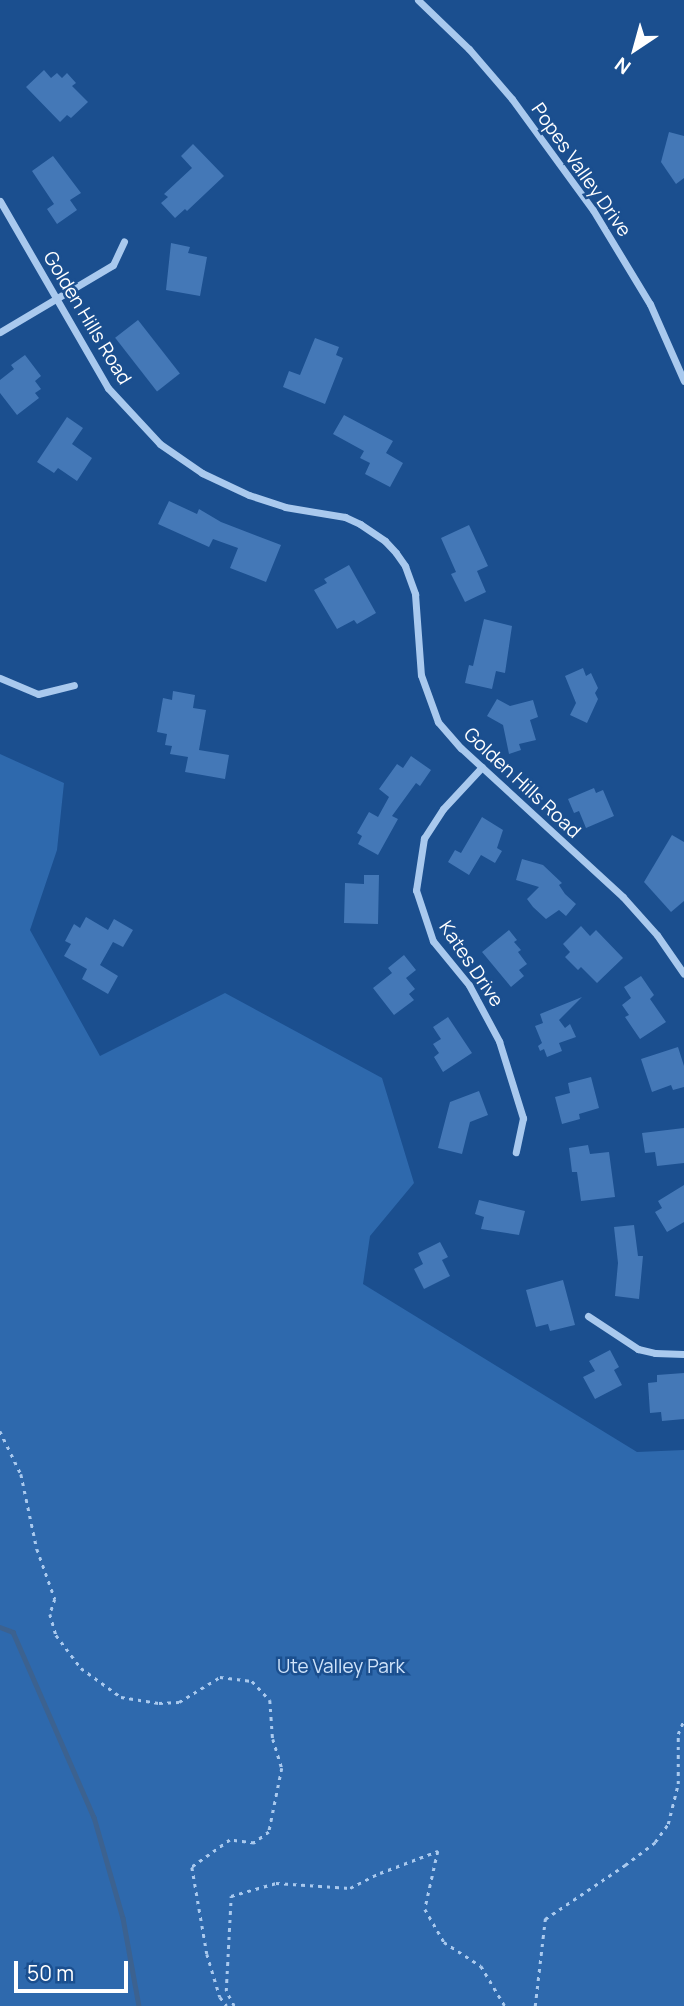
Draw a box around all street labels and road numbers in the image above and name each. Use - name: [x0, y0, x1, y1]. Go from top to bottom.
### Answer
- street label: Popes Valley Drive: [526, 99, 636, 241]
- street label: Golden Hills Road: [38, 247, 136, 389]
- street label: Golden Hills Road: [459, 723, 585, 843]
- street label: Kates Drive: [434, 917, 508, 1011]

